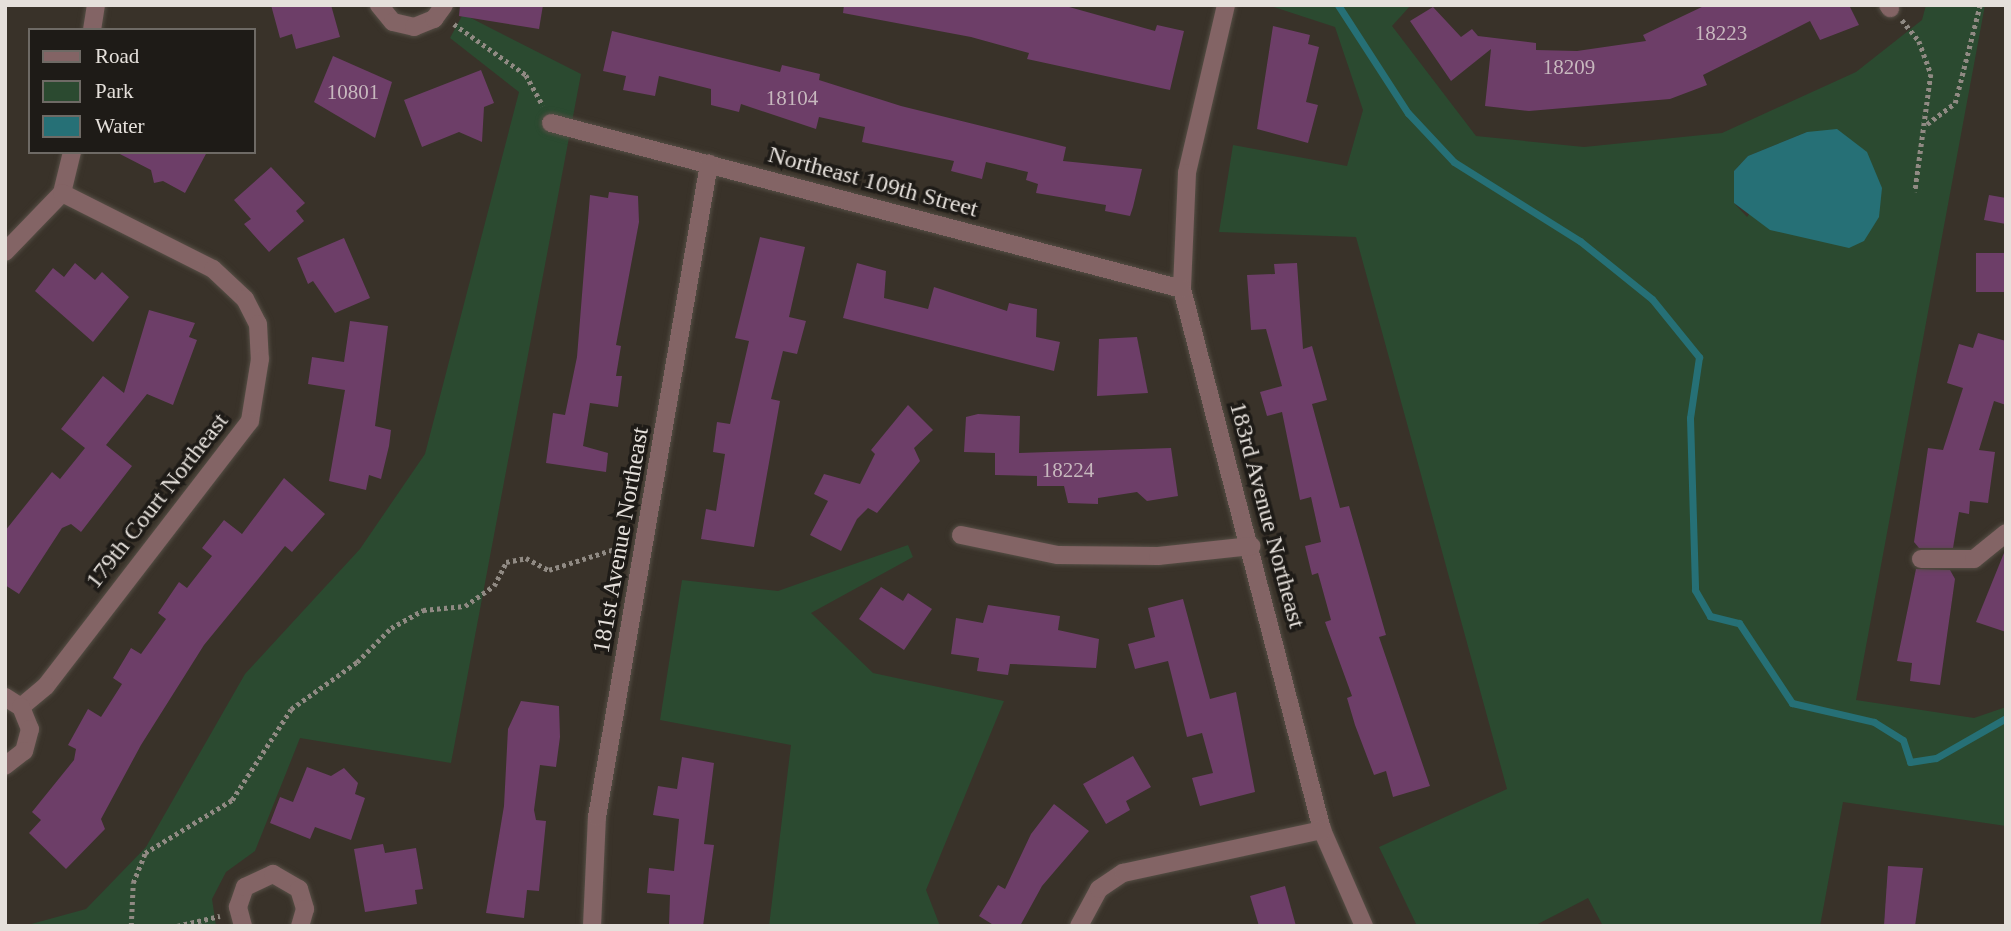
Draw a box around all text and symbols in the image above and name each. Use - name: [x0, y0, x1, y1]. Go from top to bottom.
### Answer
- house number: 18223: [1695, 20, 1747, 46]
- legend: [28, 28, 256, 154]
- text: Road: [95, 44, 139, 68]
- house number: 18209: [1543, 54, 1595, 80]
- text: Park: [95, 79, 134, 103]
- house number: 10801: [327, 79, 379, 105]
- house number: 18104: [766, 85, 818, 111]
- text: Water: [95, 114, 145, 138]
- street label: Northeast 109th Street: [765, 140, 981, 224]
- street label: 183rd Avenue Northeast: [1223, 398, 1311, 632]
- street label: 179th Court Northeast: [80, 408, 234, 594]
- street label: 181st Avenue Northeast: [587, 424, 655, 656]
- house number: 18224: [1042, 457, 1094, 483]

